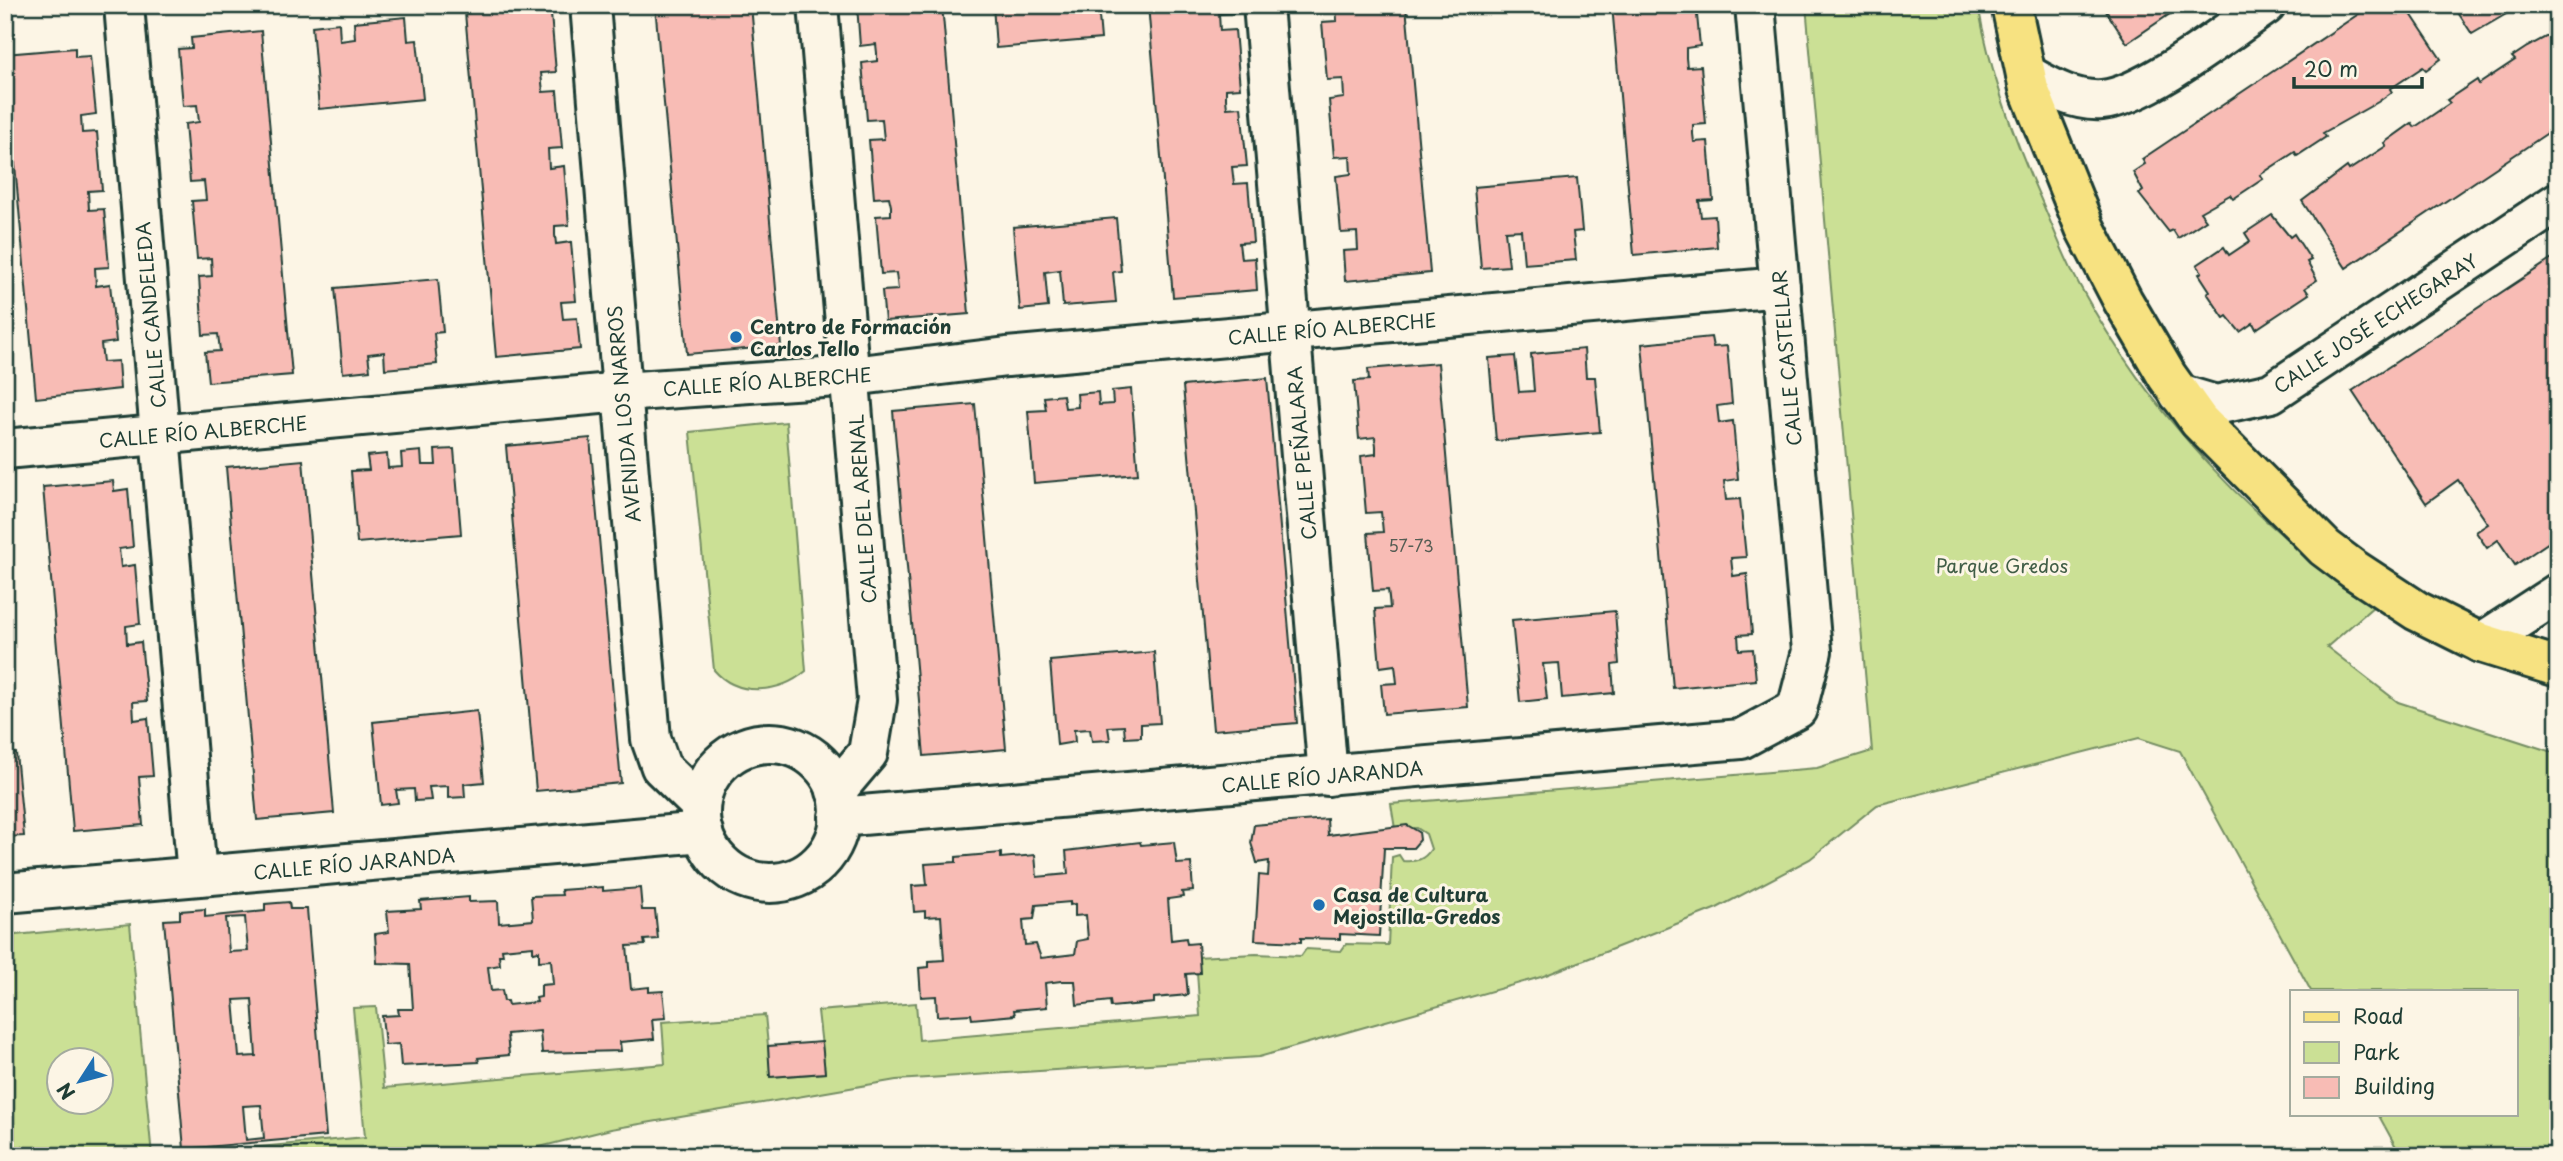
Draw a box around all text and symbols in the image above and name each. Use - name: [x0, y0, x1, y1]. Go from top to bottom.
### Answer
- scale bar: [2294, 46, 2421, 90]
- text: 20 m: [2304, 52, 2358, 84]
- street label: CALLE CANDELEDA: [128, 221, 172, 409]
- street label: CALLE JOSÉ ECHEGARAY: [2267, 246, 2483, 400]
- street label: CALLE CASTELLAR: [1764, 269, 1808, 447]
- street label: AVENIDA LOS NARROS: [600, 304, 646, 524]
- street label: CALLE RÍO ALBERCHE: [1227, 305, 1437, 351]
- place label: Centro de Formación Carlos Tello: [750, 312, 951, 362]
- marker: Centro de Formación Carlos Tello: [728, 329, 744, 345]
- street label: CALLE RÍO ALBERCHE: [662, 360, 872, 402]
- street label: CALLE PEÑALARA: [1279, 365, 1323, 541]
- street label: CALLE RÍO ALBERCHE: [98, 408, 308, 454]
- street label: CALLE DEL ARENAL: [841, 413, 883, 605]
- house number: 57-73: [1388, 533, 1434, 557]
- park label: Parque Gredos: [1936, 551, 2068, 579]
- street label: CALLE RÍO JARANDA: [1220, 753, 1424, 799]
- street label: CALLE RÍO JARANDA: [252, 840, 456, 886]
- place label: Casa de Cultura Mejostilla-Gredos: [1333, 880, 1500, 930]
- marker: Casa de Cultura Mejostilla-Gredos: [1311, 897, 1327, 913]
- legend: [2290, 990, 2518, 1116]
- text: Road: [2353, 999, 2404, 1031]
- text: Park: [2353, 1035, 2400, 1067]
- north arrow: [46, 1046, 116, 1116]
- text: Building: [2353, 1069, 2435, 1101]
- text: N: [50, 1077, 81, 1106]

